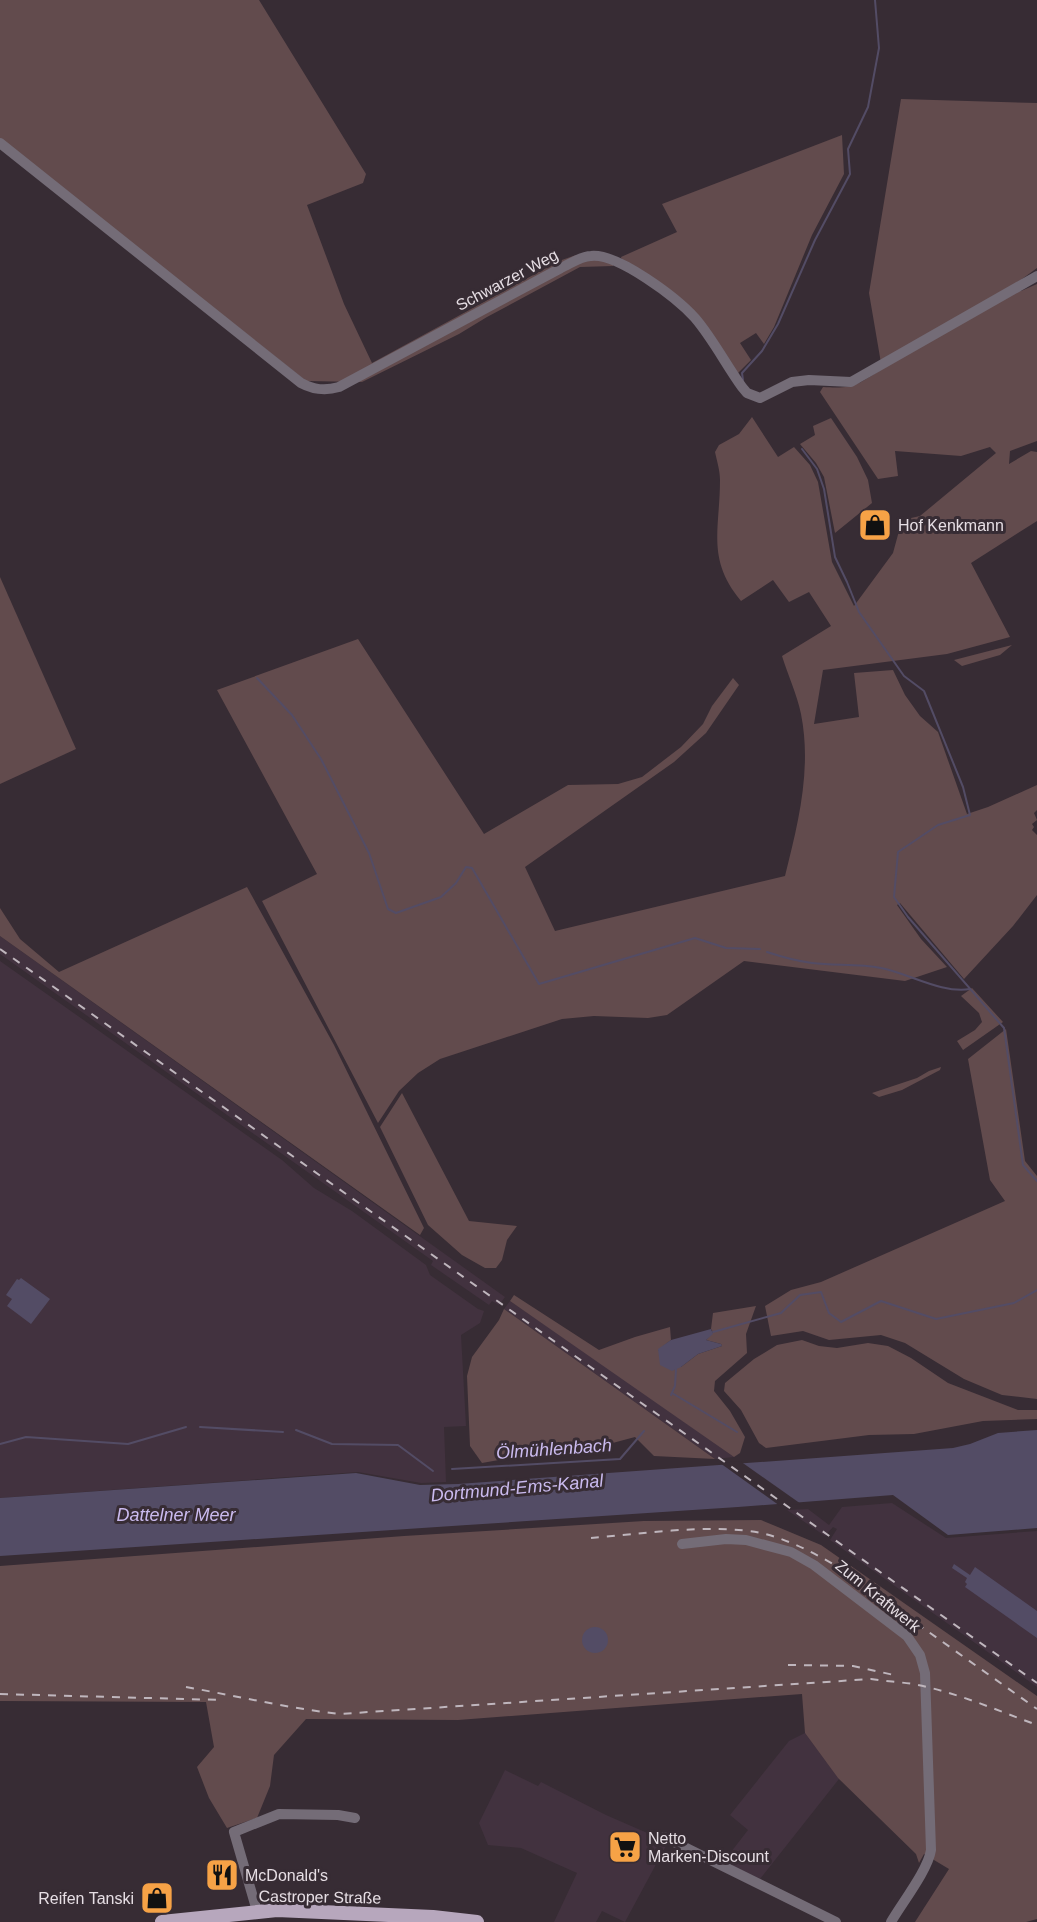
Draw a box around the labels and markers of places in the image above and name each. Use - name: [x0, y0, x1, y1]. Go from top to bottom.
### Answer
- shop icon: Hof Kenkmann: [857, 507, 893, 543]
- place label: Hof Kenkmann: [898, 517, 1004, 534]
- supermarket icon: Netto Marken-Discount: [607, 1829, 643, 1865]
- place label: Netto Marken-Discount: [648, 1830, 769, 1865]
- restaurant icon: McDonald's: [204, 1857, 240, 1893]
- place label: McDonald's: [245, 1867, 328, 1884]
- shop icon: Reifen Tanski: [139, 1880, 175, 1916]
- place label: Reifen Tanski: [38, 1890, 134, 1907]

